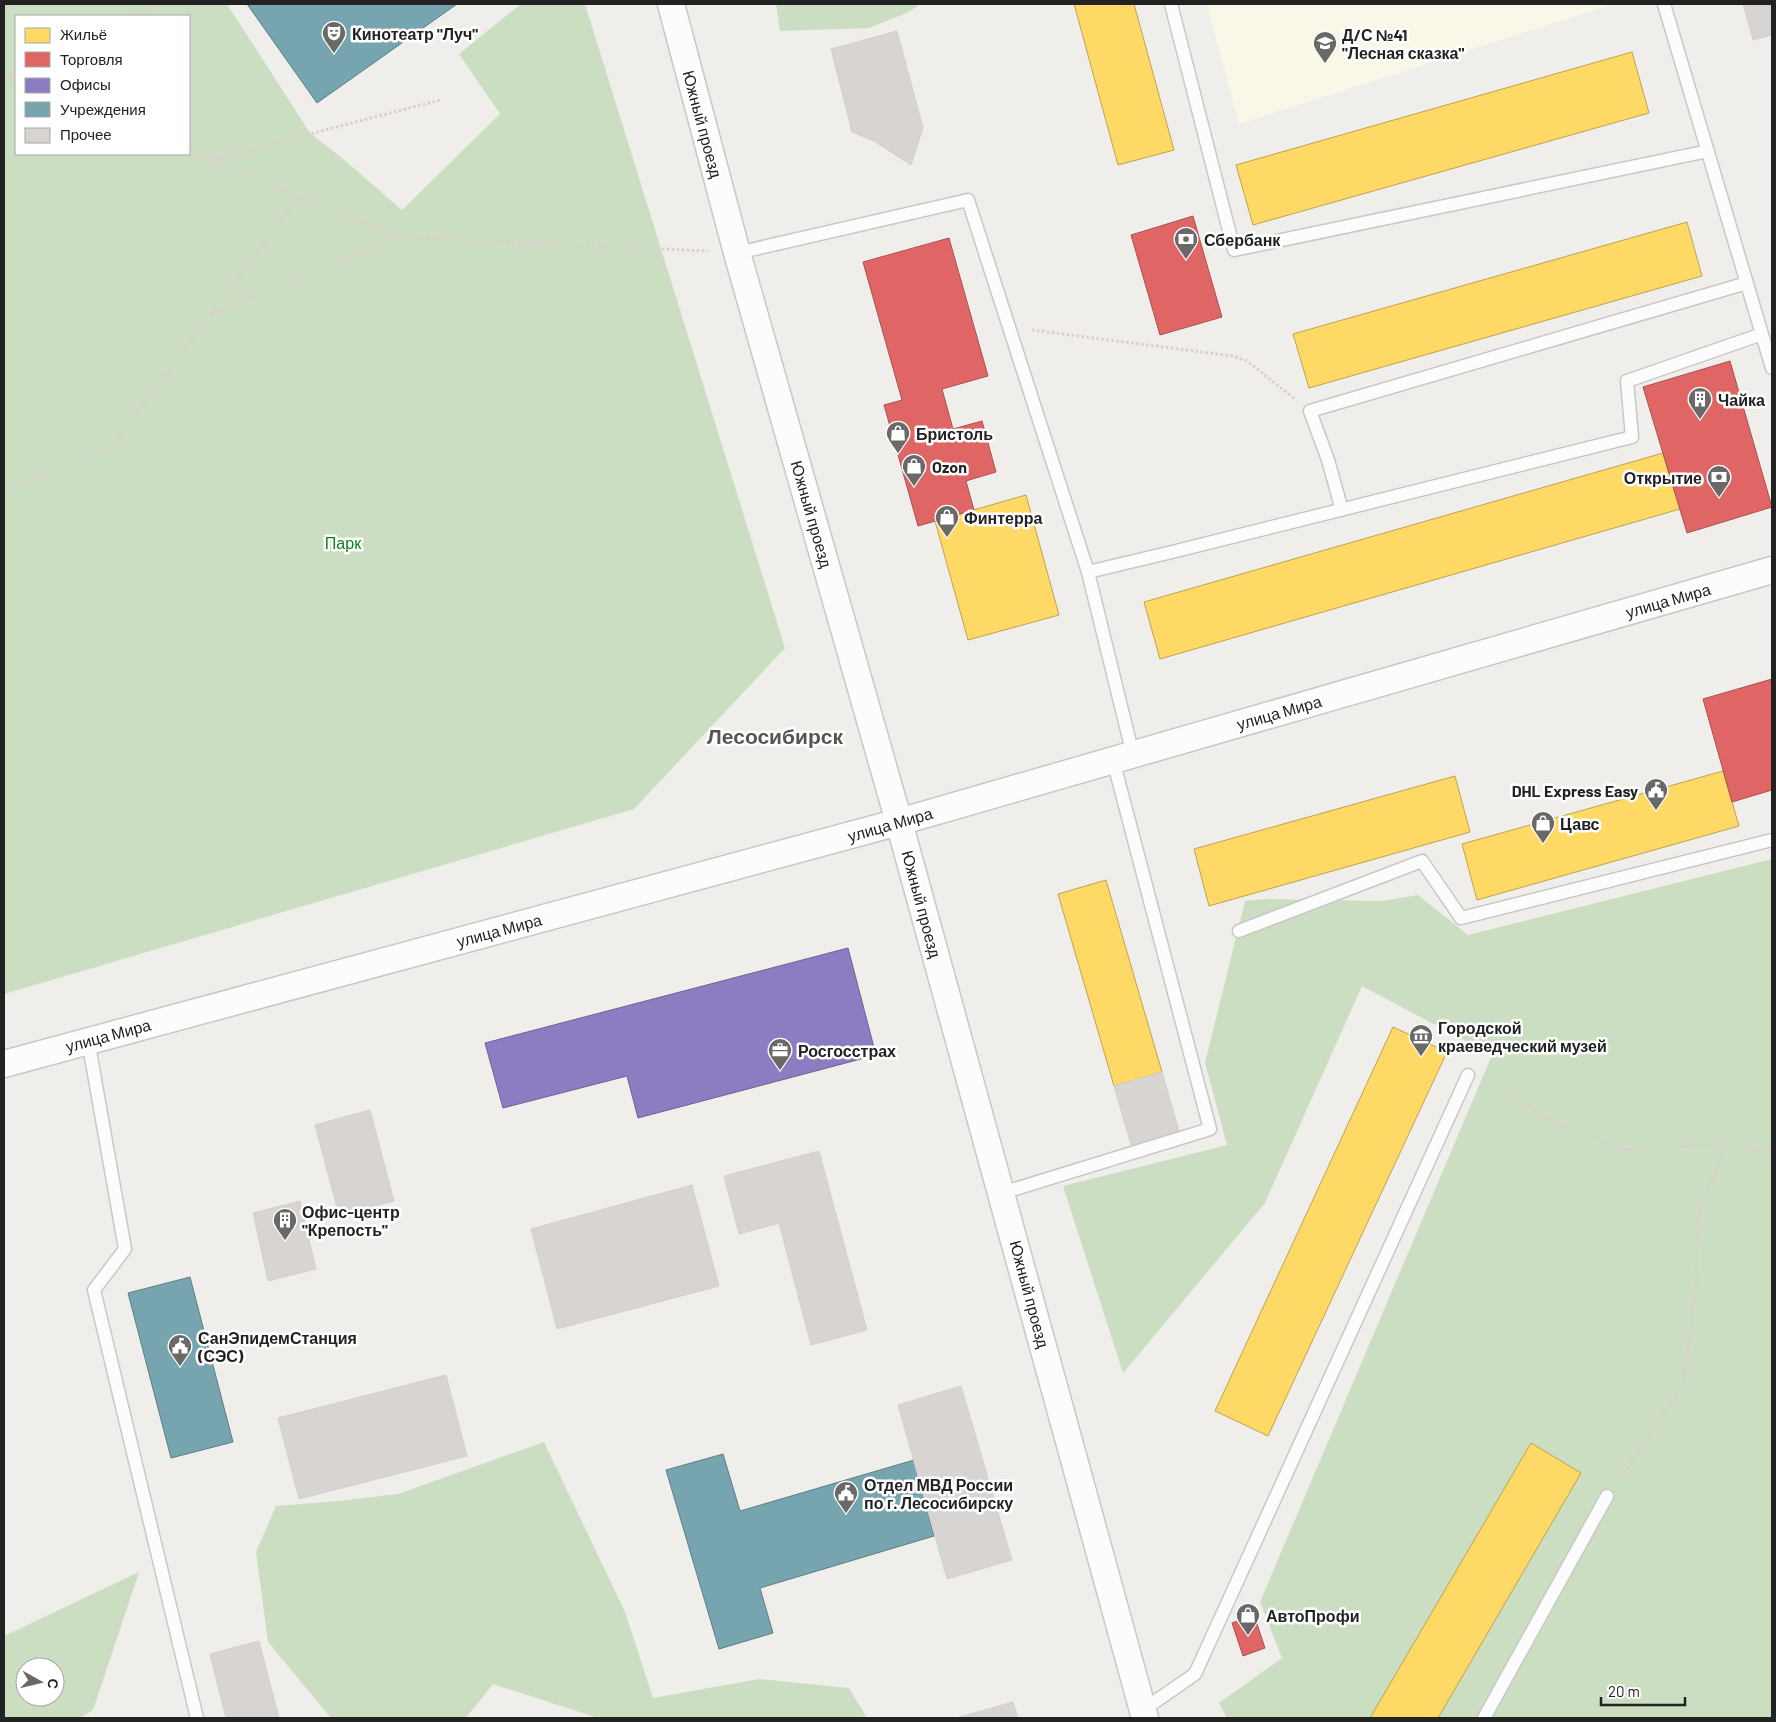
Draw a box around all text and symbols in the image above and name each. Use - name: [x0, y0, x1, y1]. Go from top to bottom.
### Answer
- legend: [15, 15, 190, 155]
- theatre icon: Кинотеатр "Луч": [321, 20, 347, 54]
- place label: Кинотеатр "Луч": [352, 24, 478, 43]
- text: Жильё: [60, 25, 107, 43]
- place label: Д/С №41 "Лесная сказка": [1342, 25, 1465, 62]
- school or university icon: Д/С №41 "Лесная сказка": [1312, 30, 1338, 64]
- text: Торговля: [60, 50, 123, 68]
- street label: Южный проезд: [680, 68, 727, 181]
- text: Офисы: [60, 75, 111, 93]
- text: Учреждения: [60, 100, 146, 118]
- text: Прочее: [60, 125, 112, 143]
- bank icon: Сбербанк: [1173, 226, 1199, 260]
- place label: Сбербанк: [1204, 230, 1281, 249]
- building icon: Чайка: [1687, 386, 1713, 420]
- place label: Чайка: [1718, 390, 1765, 409]
- shop icon: Бристоль: [885, 420, 911, 454]
- place label: Бристоль: [916, 424, 993, 443]
- shop icon: Ozon: [901, 453, 927, 487]
- place label: Ozon: [932, 457, 967, 476]
- street label: Южный проезд: [788, 458, 837, 570]
- bank icon: Открытие: [1706, 464, 1732, 498]
- place label: Открытие: [1624, 468, 1702, 487]
- shop icon: Финтерра: [934, 504, 960, 538]
- place label: Финтерра: [964, 508, 1042, 527]
- park label: Парк: [325, 533, 362, 552]
- street label: улица Мира: [1623, 579, 1713, 621]
- street label: улица Мира: [1234, 691, 1324, 733]
- district label: Лесосибирск: [707, 723, 843, 748]
- public building icon: DHL Express Easy: [1643, 777, 1669, 811]
- place label: DHL Express Easy: [1512, 781, 1638, 800]
- street label: улица Мира: [845, 803, 935, 845]
- shop icon: Цавс: [1530, 810, 1556, 844]
- place label: Цавс: [1560, 814, 1600, 833]
- street label: Южный проезд: [899, 848, 946, 961]
- street label: улица Мира: [454, 910, 544, 950]
- street label: улица Мира: [63, 1015, 153, 1055]
- place label: Городской краеведческий музей: [1438, 1018, 1607, 1055]
- museum icon: Городской краеведческий музей: [1408, 1023, 1434, 1057]
- office icon: Росгосстрах: [767, 1037, 793, 1071]
- place label: Росгосстрах: [798, 1041, 896, 1060]
- place label: Офис-центр "Крепость": [302, 1202, 400, 1239]
- building icon: Офис-центр "Крепость": [272, 1207, 298, 1241]
- street label: Южный проезд: [1007, 1238, 1054, 1351]
- place label: СанЭпидемСтанция (СЭС): [197, 1328, 357, 1365]
- public building icon: СанЭпидемСтанция (СЭС): [167, 1333, 193, 1367]
- place label: Отдел МВД России по г. Лесосибирску: [864, 1475, 1013, 1512]
- public building icon: Отдел МВД России по г. Лесосибирску: [833, 1480, 859, 1514]
- shop icon: АвтоПрофи: [1235, 1602, 1261, 1636]
- place label: АвтоПрофи: [1266, 1606, 1359, 1625]
- north arrow: [15, 1657, 65, 1707]
- scale bar: [1601, 1674, 1685, 1706]
- text: С: [44, 1678, 62, 1690]
- text: 20 m: [1608, 1682, 1640, 1700]

